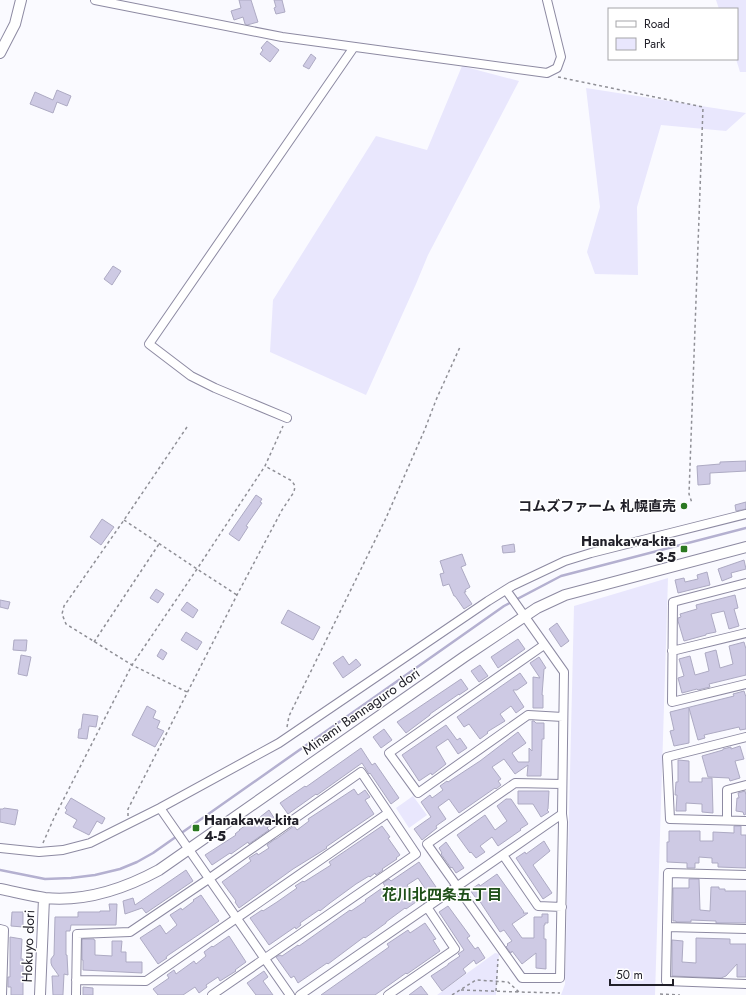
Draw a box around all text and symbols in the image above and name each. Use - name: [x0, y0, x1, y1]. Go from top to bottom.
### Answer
- legend: [608, 8, 738, 60]
- text: Road: [644, 15, 670, 33]
- text: Park: [644, 35, 666, 53]
- place label: コムズファーム 札幌直売: [518, 496, 676, 516]
- marker: コムズファーム 札幌直売: [679, 501, 689, 511]
- place label: Hanakawa-kita 3-5: [581, 531, 676, 567]
- marker: Hanakawa-kita 3-5: [679, 544, 689, 554]
- street label: Minami Bannaguro dori: [298, 663, 424, 759]
- place label: Hanakawa-kita 4-5: [204, 810, 299, 846]
- marker: Hanakawa-kita 4-5: [191, 823, 201, 833]
- district label: 花川北四条五丁目: [382, 884, 502, 906]
- street label: Hokuyo dori: [17, 909, 39, 983]
- scale bar: [610, 961, 673, 987]
- text: 50 m: [616, 966, 643, 984]

